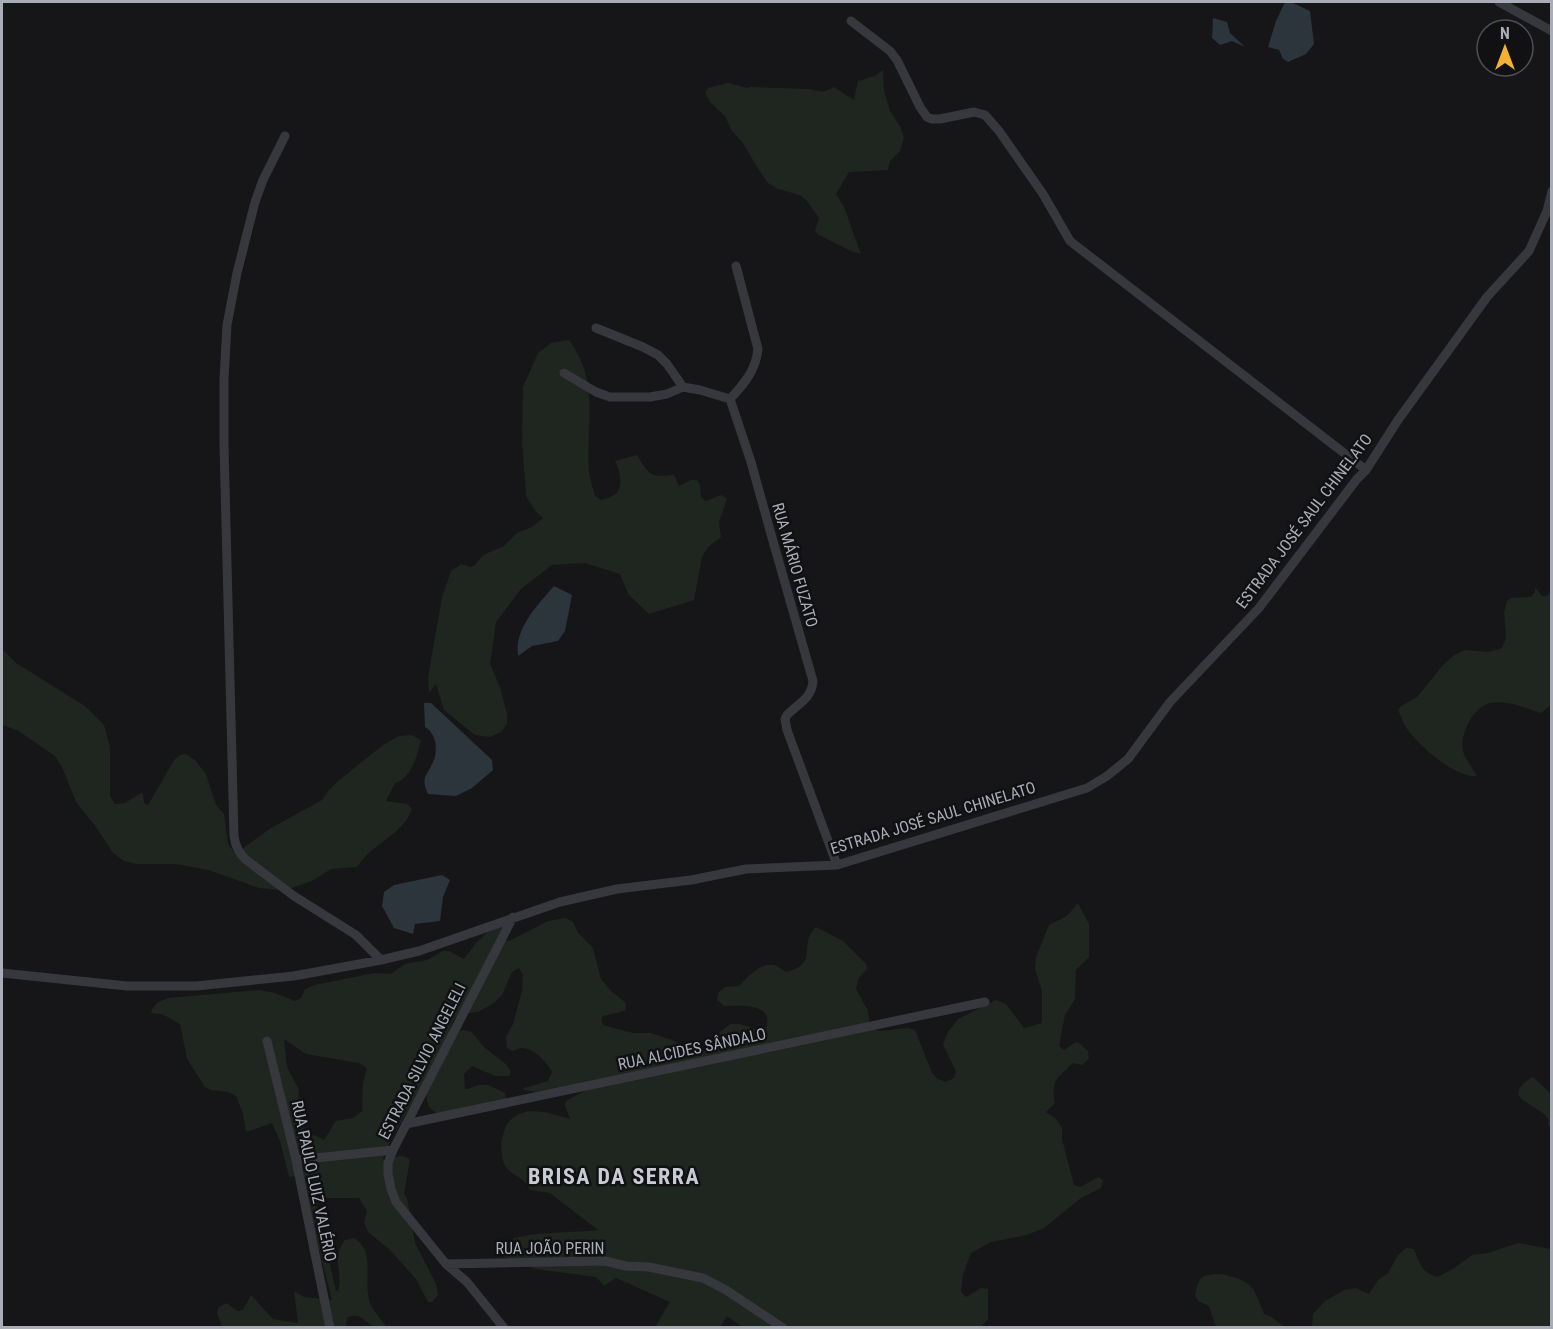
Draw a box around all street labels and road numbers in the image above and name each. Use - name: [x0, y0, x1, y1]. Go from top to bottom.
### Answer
- street label: ESTRADA JOSÉ SAUL CHINELATO: [1232, 430, 1376, 612]
- street label: RUA MÁRIO FUZATO: [768, 501, 822, 629]
- street label: ESTRADA JOSÉ SAUL CHINELATO: [828, 778, 1038, 858]
- street label: ESTRADA SILVIO ANGELELI: [374, 980, 470, 1142]
- street label: RUA ALCIDES SÂNDALO: [616, 1024, 768, 1074]
- street label: RUA PAULO LUIZ VALÉRIO: [288, 1099, 340, 1263]
- street label: RUA JOÃO PERIN: [495, 1238, 605, 1258]

